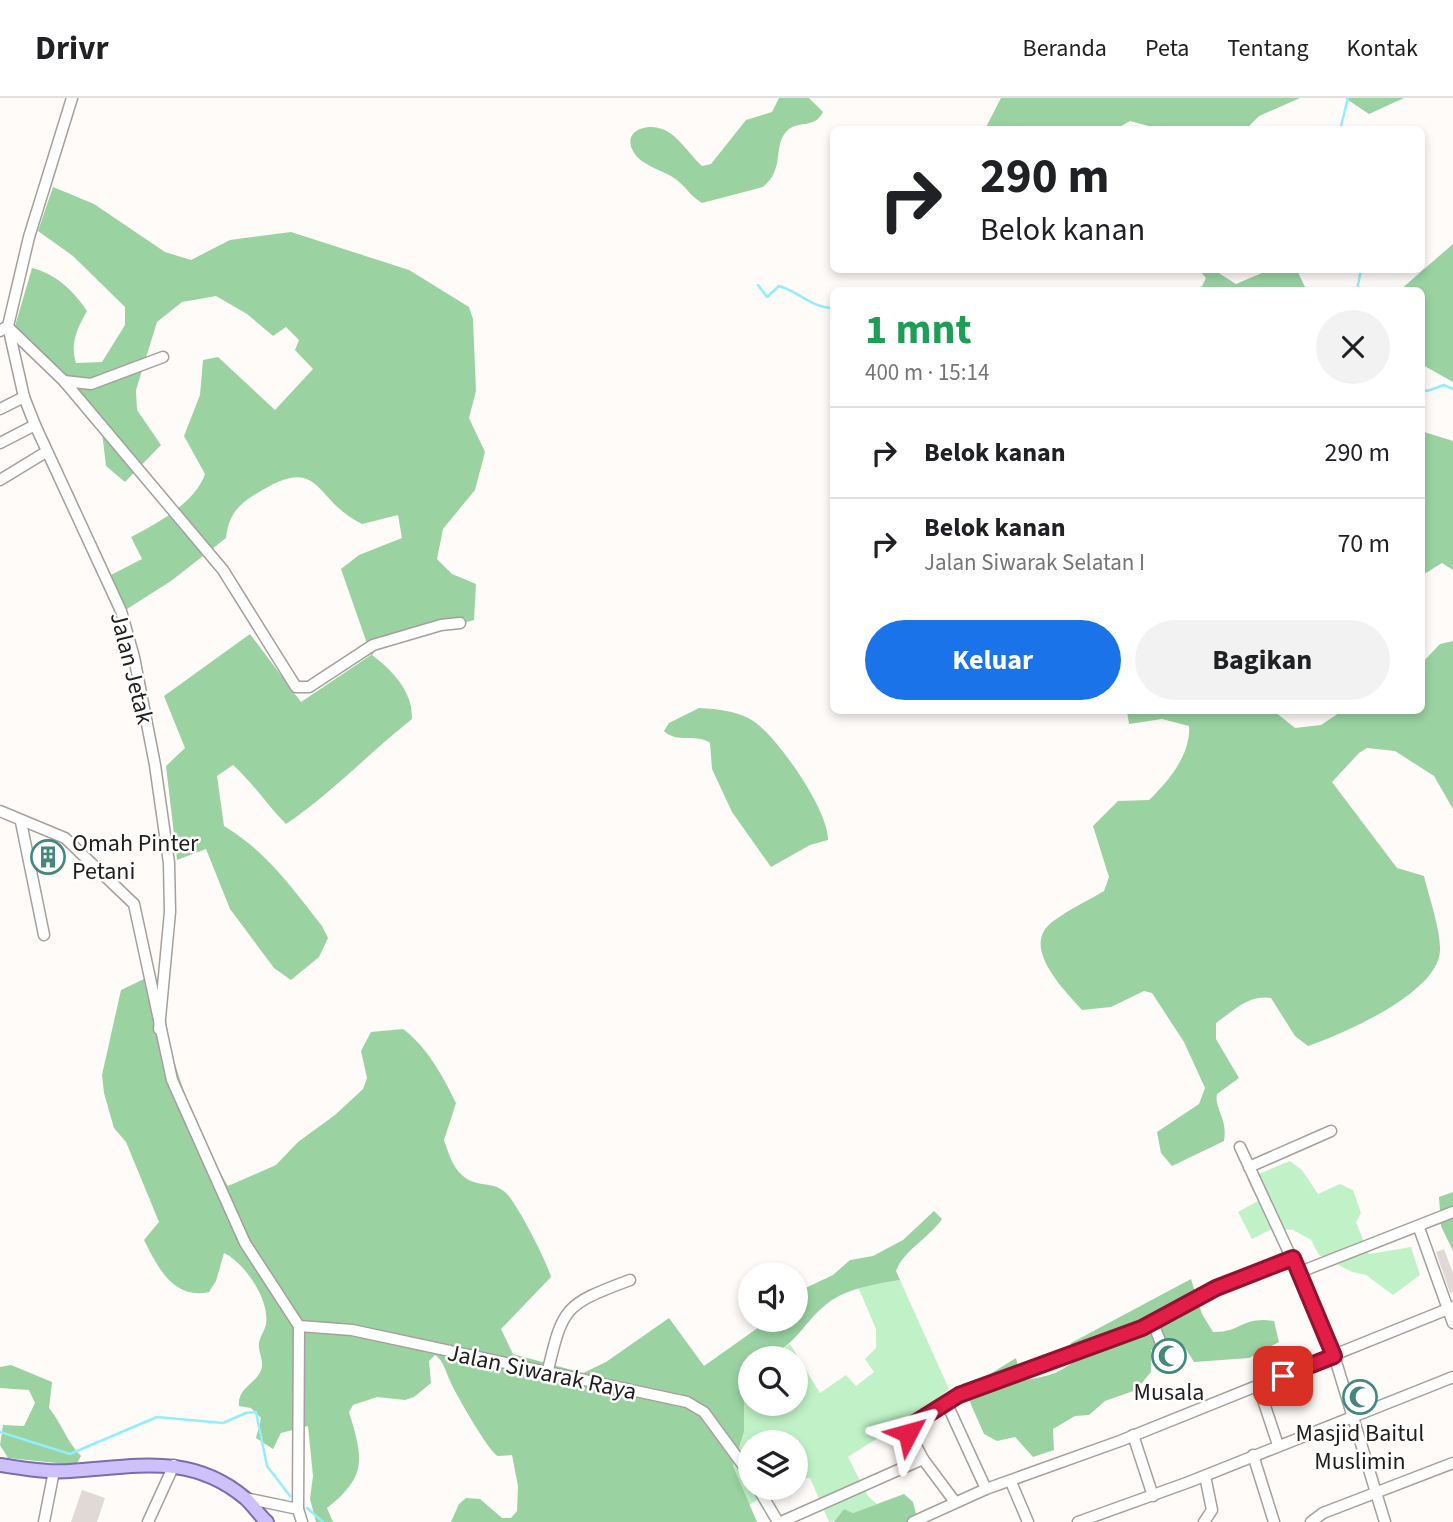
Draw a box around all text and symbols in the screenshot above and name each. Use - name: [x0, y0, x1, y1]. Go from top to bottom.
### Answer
- text: Drivr: [35, 25, 109, 72]
- text: Beranda: [1023, 31, 1107, 66]
- text: Peta: [1145, 31, 1189, 66]
- text: Tentang: [1227, 31, 1309, 66]
- text: Kontak: [1347, 31, 1418, 66]
- text: 290 m: [980, 142, 1109, 212]
- icon: right: [865, 154, 956, 245]
- text: Belok kanan: [980, 207, 1145, 253]
- text: 1 mnt: [865, 300, 972, 360]
- button: close: [1316, 310, 1390, 384]
- text: 400 m · 15:14: [865, 356, 989, 389]
- icon: right: [865, 434, 903, 472]
- text: Belok kanan: [924, 434, 1066, 471]
- text: 290 m: [1324, 434, 1390, 471]
- text: Belok kanan: [924, 509, 1066, 546]
- icon: right: [865, 525, 903, 563]
- text: 70 m: [1337, 525, 1390, 562]
- text: Jalan Siwarak Selatan I: [924, 546, 1145, 579]
- street label: Jalan Jetak: [101, 608, 162, 728]
- button: Keluar: [865, 620, 1121, 700]
- button: Bagikan: [1135, 620, 1390, 700]
- place label: Omah Pinter Petani: [72, 826, 199, 889]
- building icon: Omah Pinter Petani: [29, 838, 67, 876]
- map controls: [738, 1262, 808, 1500]
- button: sound: [738, 1262, 808, 1332]
- street label: Jalan Siwarak Raya: [444, 1335, 640, 1410]
- mosque icon: Musala: [1150, 1337, 1188, 1375]
- button: search: [738, 1346, 808, 1416]
- pin: [1253, 1346, 1313, 1406]
- icon: arrive: [1264, 1357, 1302, 1395]
- place label: Musala: [1134, 1375, 1204, 1410]
- mosque icon: Masjid Baitul Muslimin: [1341, 1378, 1379, 1416]
- position arrow: [871, 1396, 945, 1470]
- place label: Masjid Baitul Muslimin: [1296, 1416, 1424, 1479]
- button: layers: [738, 1430, 808, 1500]

